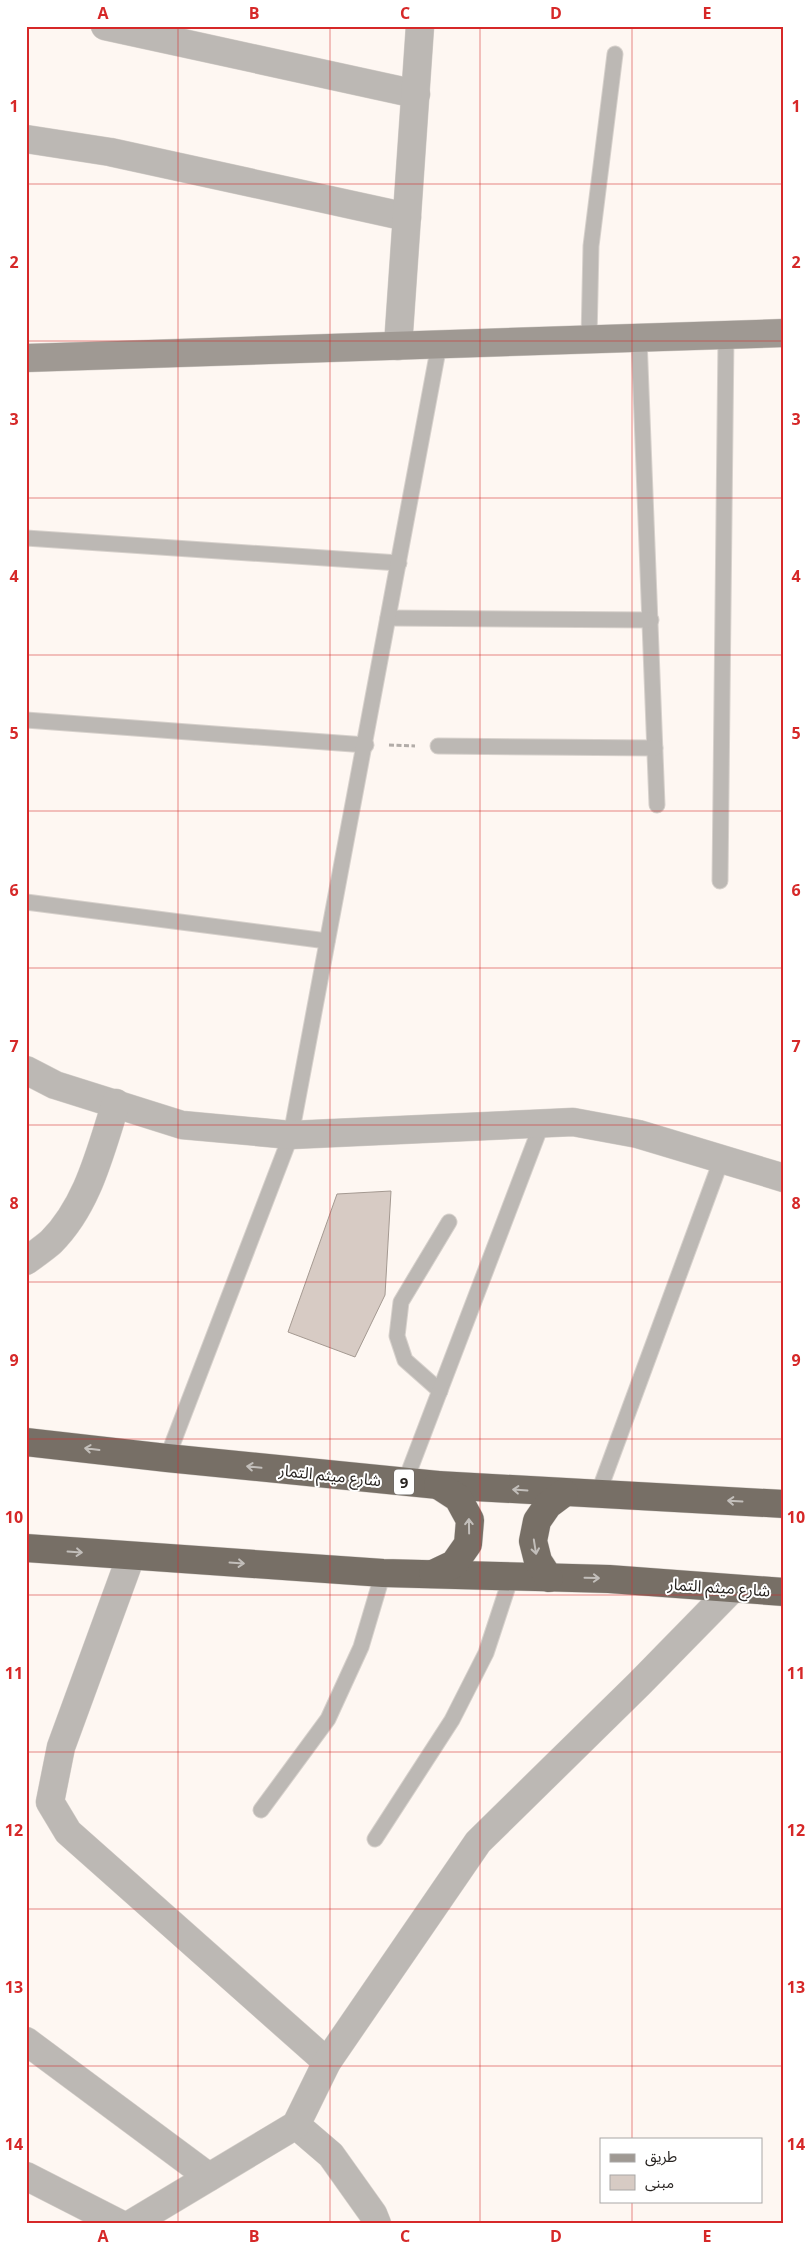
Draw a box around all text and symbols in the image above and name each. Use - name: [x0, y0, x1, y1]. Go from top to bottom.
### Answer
- text: A: [97, 2, 109, 24]
- text: B: [249, 2, 259, 24]
- text: C: [400, 2, 410, 24]
- text: D: [550, 2, 562, 24]
- text: E: [703, 2, 712, 24]
- text: 1: [9, 95, 19, 117]
- text: 1: [791, 95, 801, 117]
- text: 2: [9, 251, 19, 273]
- text: 2: [791, 251, 801, 273]
- text: 3: [9, 408, 19, 430]
- text: 3: [791, 408, 801, 430]
- text: 4: [9, 565, 19, 587]
- text: 4: [791, 565, 801, 587]
- text: 5: [9, 722, 19, 744]
- text: 5: [791, 722, 801, 744]
- text: 6: [9, 879, 19, 901]
- text: 6: [791, 879, 801, 901]
- text: 7: [9, 1035, 19, 1057]
- text: 7: [791, 1035, 801, 1057]
- text: 8: [9, 1192, 19, 1214]
- text: 8: [791, 1192, 801, 1214]
- text: 9: [9, 1349, 19, 1371]
- text: 9: [791, 1349, 801, 1371]
- one-way arrow: [85, 1444, 101, 1454]
- street label: شارع ميثم التمار: [277, 1459, 382, 1493]
- one-way arrow: [246, 1462, 262, 1472]
- road number: 9: [394, 1470, 414, 1494]
- one-way arrow: [513, 1486, 529, 1495]
- one-way arrow: [727, 1497, 743, 1506]
- text: 10: [5, 1506, 23, 1528]
- text: 10: [787, 1506, 805, 1528]
- one-way arrow: [464, 1519, 474, 1535]
- one-way arrow: [530, 1539, 540, 1555]
- one-way arrow: [67, 1547, 83, 1556]
- one-way arrow: [229, 1558, 245, 1567]
- street label: شارع ميثم التمار: [666, 1572, 771, 1604]
- one-way arrow: [583, 1573, 599, 1583]
- text: 11: [5, 1662, 23, 1684]
- text: 11: [787, 1662, 805, 1684]
- text: 12: [5, 1819, 23, 1841]
- text: 12: [787, 1819, 805, 1841]
- text: 13: [5, 1976, 23, 1998]
- text: 13: [787, 1976, 805, 1998]
- text: 14: [5, 2133, 23, 2155]
- text: 14: [787, 2133, 805, 2155]
- legend: [600, 2138, 762, 2202]
- text: طريق: [645, 2146, 677, 2167]
- text: مبنى: [645, 2172, 674, 2192]
- text: A: [97, 2225, 109, 2247]
- text: B: [249, 2225, 259, 2247]
- text: C: [400, 2225, 410, 2247]
- text: D: [550, 2225, 562, 2247]
- text: E: [703, 2225, 712, 2247]

